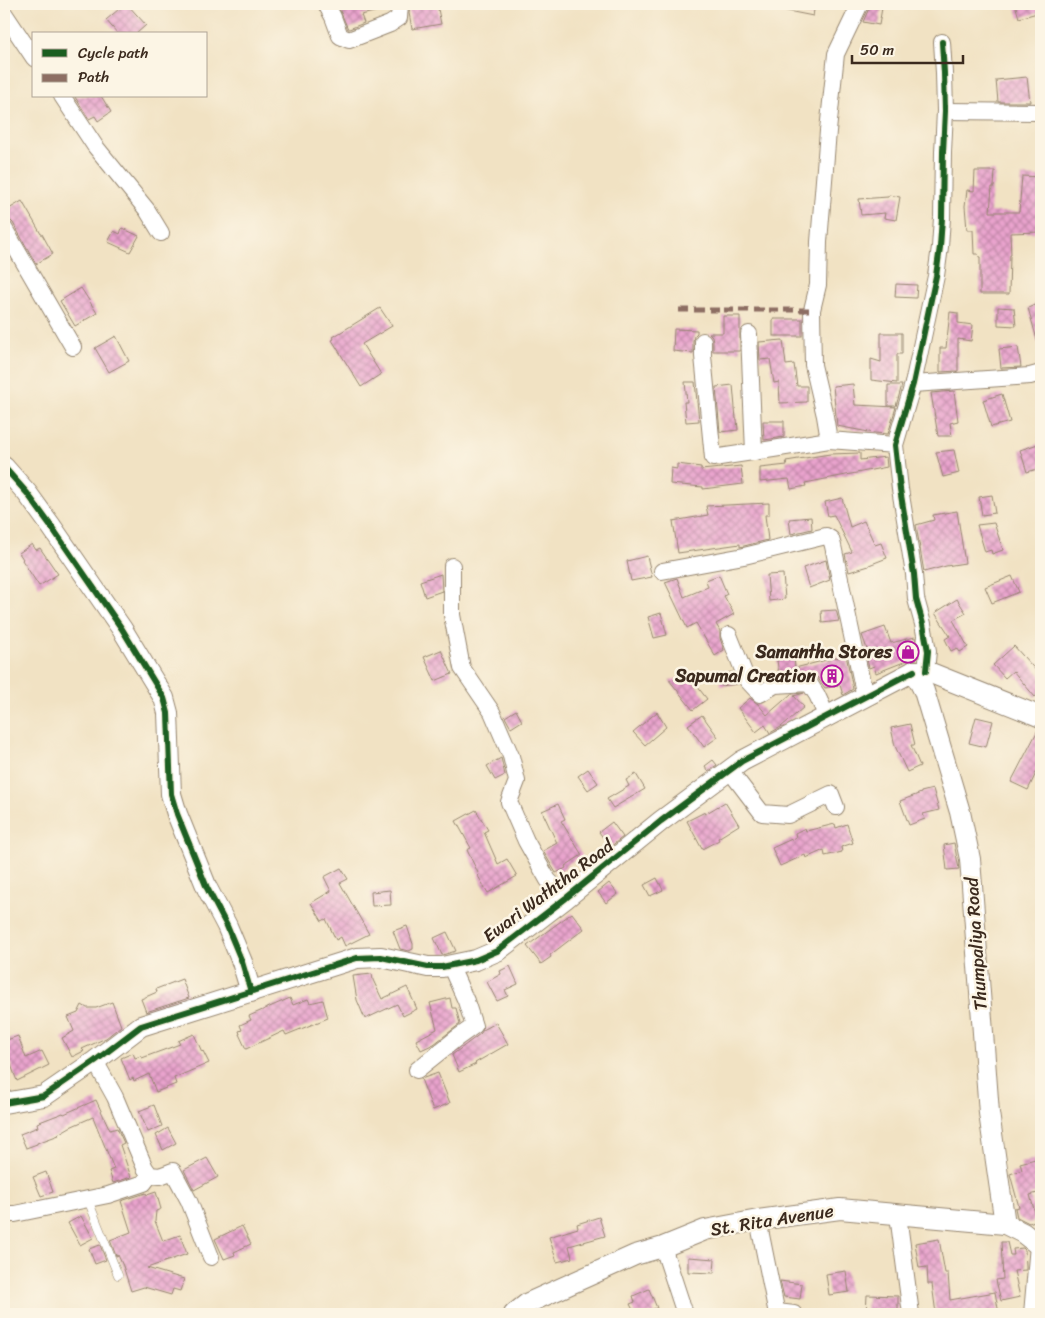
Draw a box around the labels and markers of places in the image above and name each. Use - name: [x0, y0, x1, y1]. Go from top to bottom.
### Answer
- place label: Samantha Stores: [754, 636, 893, 668]
- shop icon: Samantha Stores: [896, 640, 920, 664]
- place label: Sapumal Creation: [674, 660, 816, 692]
- building icon: Sapumal Creation: [820, 664, 844, 688]

